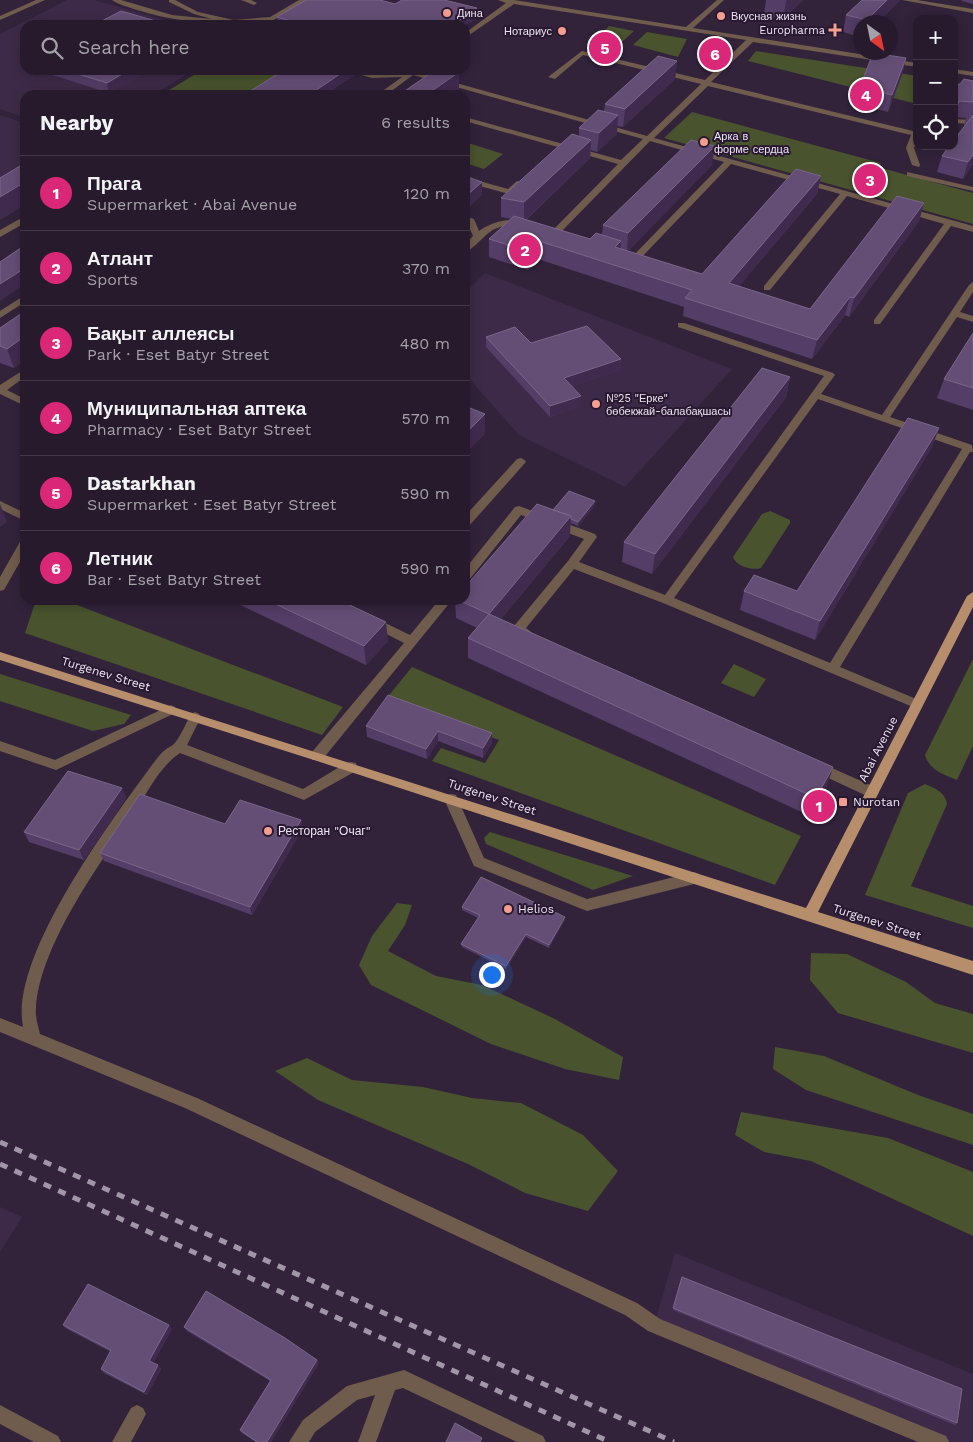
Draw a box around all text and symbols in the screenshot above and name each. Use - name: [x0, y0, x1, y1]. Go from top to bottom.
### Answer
- marker: Дина: [441, 7, 453, 19]
- place label: Дина: [457, 7, 484, 20]
- marker: Вкусная жизнь: [715, 10, 727, 22]
- place label: Вкусная жизнь: [731, 10, 807, 23]
- north arrow: [853, 15, 898, 60]
- map controls: [913, 15, 958, 150]
- button: +: [913, 15, 958, 60]
- search box: [20, 20, 470, 75]
- place label: Europharma: [759, 24, 825, 37]
- marker: Europharma: [829, 24, 841, 36]
- place label: Нотариус: [504, 25, 552, 38]
- marker: Нотариус: [556, 25, 568, 37]
- pin: 5: [589, 29, 621, 67]
- icon: search: [38, 34, 66, 62]
- pin: 6: [699, 35, 731, 73]
- text: Search here: [78, 36, 189, 59]
- button: −: [913, 60, 958, 105]
- pin: 4: [850, 76, 882, 114]
- button: locate: [913, 105, 958, 150]
- text: Nearby: [40, 110, 113, 135]
- text: 6 results: [381, 113, 450, 132]
- place label: Арка в форме сердца: [714, 130, 790, 156]
- marker: Арка в форме сердца: [698, 136, 710, 148]
- pin: 3: [854, 161, 886, 199]
- text: Прага: [87, 172, 141, 195]
- text: 1: [53, 184, 59, 203]
- text: 120 m: [404, 184, 450, 203]
- text: Supermarket · Abai Avenue: [87, 195, 297, 214]
- pin: 2: [509, 231, 541, 269]
- text: Атлант: [87, 247, 153, 270]
- text: 2: [51, 259, 61, 278]
- text: 370 m: [402, 259, 450, 278]
- text: Sports: [87, 270, 138, 289]
- text: Бақыт аллеясы: [87, 322, 235, 345]
- text: 3: [51, 334, 61, 353]
- text: 480 m: [400, 334, 450, 353]
- text: Park · Eset Batyr Street: [87, 345, 269, 364]
- place label: №25 "Ерке" бөбекжай-балабақшасы: [606, 392, 731, 418]
- text: Муниципальная аптека: [87, 397, 306, 420]
- marker: №25 "Ерке" бөбекжай-балабақшасы: [590, 398, 602, 410]
- text: 4: [51, 409, 61, 428]
- text: 570 m: [401, 409, 450, 428]
- text: Pharmacy · Eset Batyr Street: [87, 420, 311, 439]
- text: Dastarkhan: [87, 472, 196, 495]
- text: 5: [51, 484, 61, 503]
- text: 590 m: [400, 484, 450, 503]
- text: Supermarket · Eset Batyr Street: [87, 495, 336, 514]
- text: Летник: [87, 547, 153, 570]
- text: 6: [51, 559, 61, 578]
- text: 590 m: [400, 559, 450, 578]
- text: Bar · Eset Batyr Street: [87, 570, 261, 589]
- street label: Turgenev Street: [60, 654, 152, 694]
- street label: Abai Avenue: [856, 714, 900, 784]
- street label: Turgenev Street: [446, 776, 538, 818]
- pin: 1: [803, 787, 835, 825]
- place label: Nurotan: [853, 795, 900, 809]
- marker: Nurotan: [837, 796, 849, 808]
- place label: Ресторан "Очаг": [278, 824, 371, 838]
- marker: Ресторан "Очаг": [262, 825, 274, 837]
- street label: Turgenev Street: [831, 901, 923, 943]
- place label: Helios: [518, 902, 554, 916]
- marker: Helios: [502, 903, 514, 915]
- your location: [479, 962, 505, 988]

